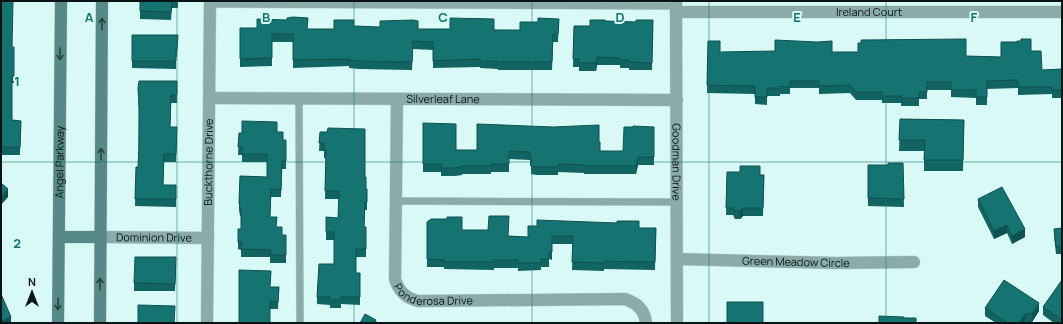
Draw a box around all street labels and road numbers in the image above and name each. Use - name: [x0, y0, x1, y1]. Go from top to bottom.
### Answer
- street label: Ireland Court: [836, 4, 902, 19]
- street label: Silverleaf Lane: [406, 91, 480, 106]
- street label: Buckthorne Drive: [200, 118, 216, 206]
- street label: Goodman Drive: [669, 123, 685, 201]
- street label: Angel Parkway: [51, 125, 67, 199]
- street label: Dominion Drive: [116, 229, 193, 245]
- street label: Green Meadow Circle: [742, 253, 850, 270]
- street label: Ponderosa Drive: [391, 280, 473, 308]

